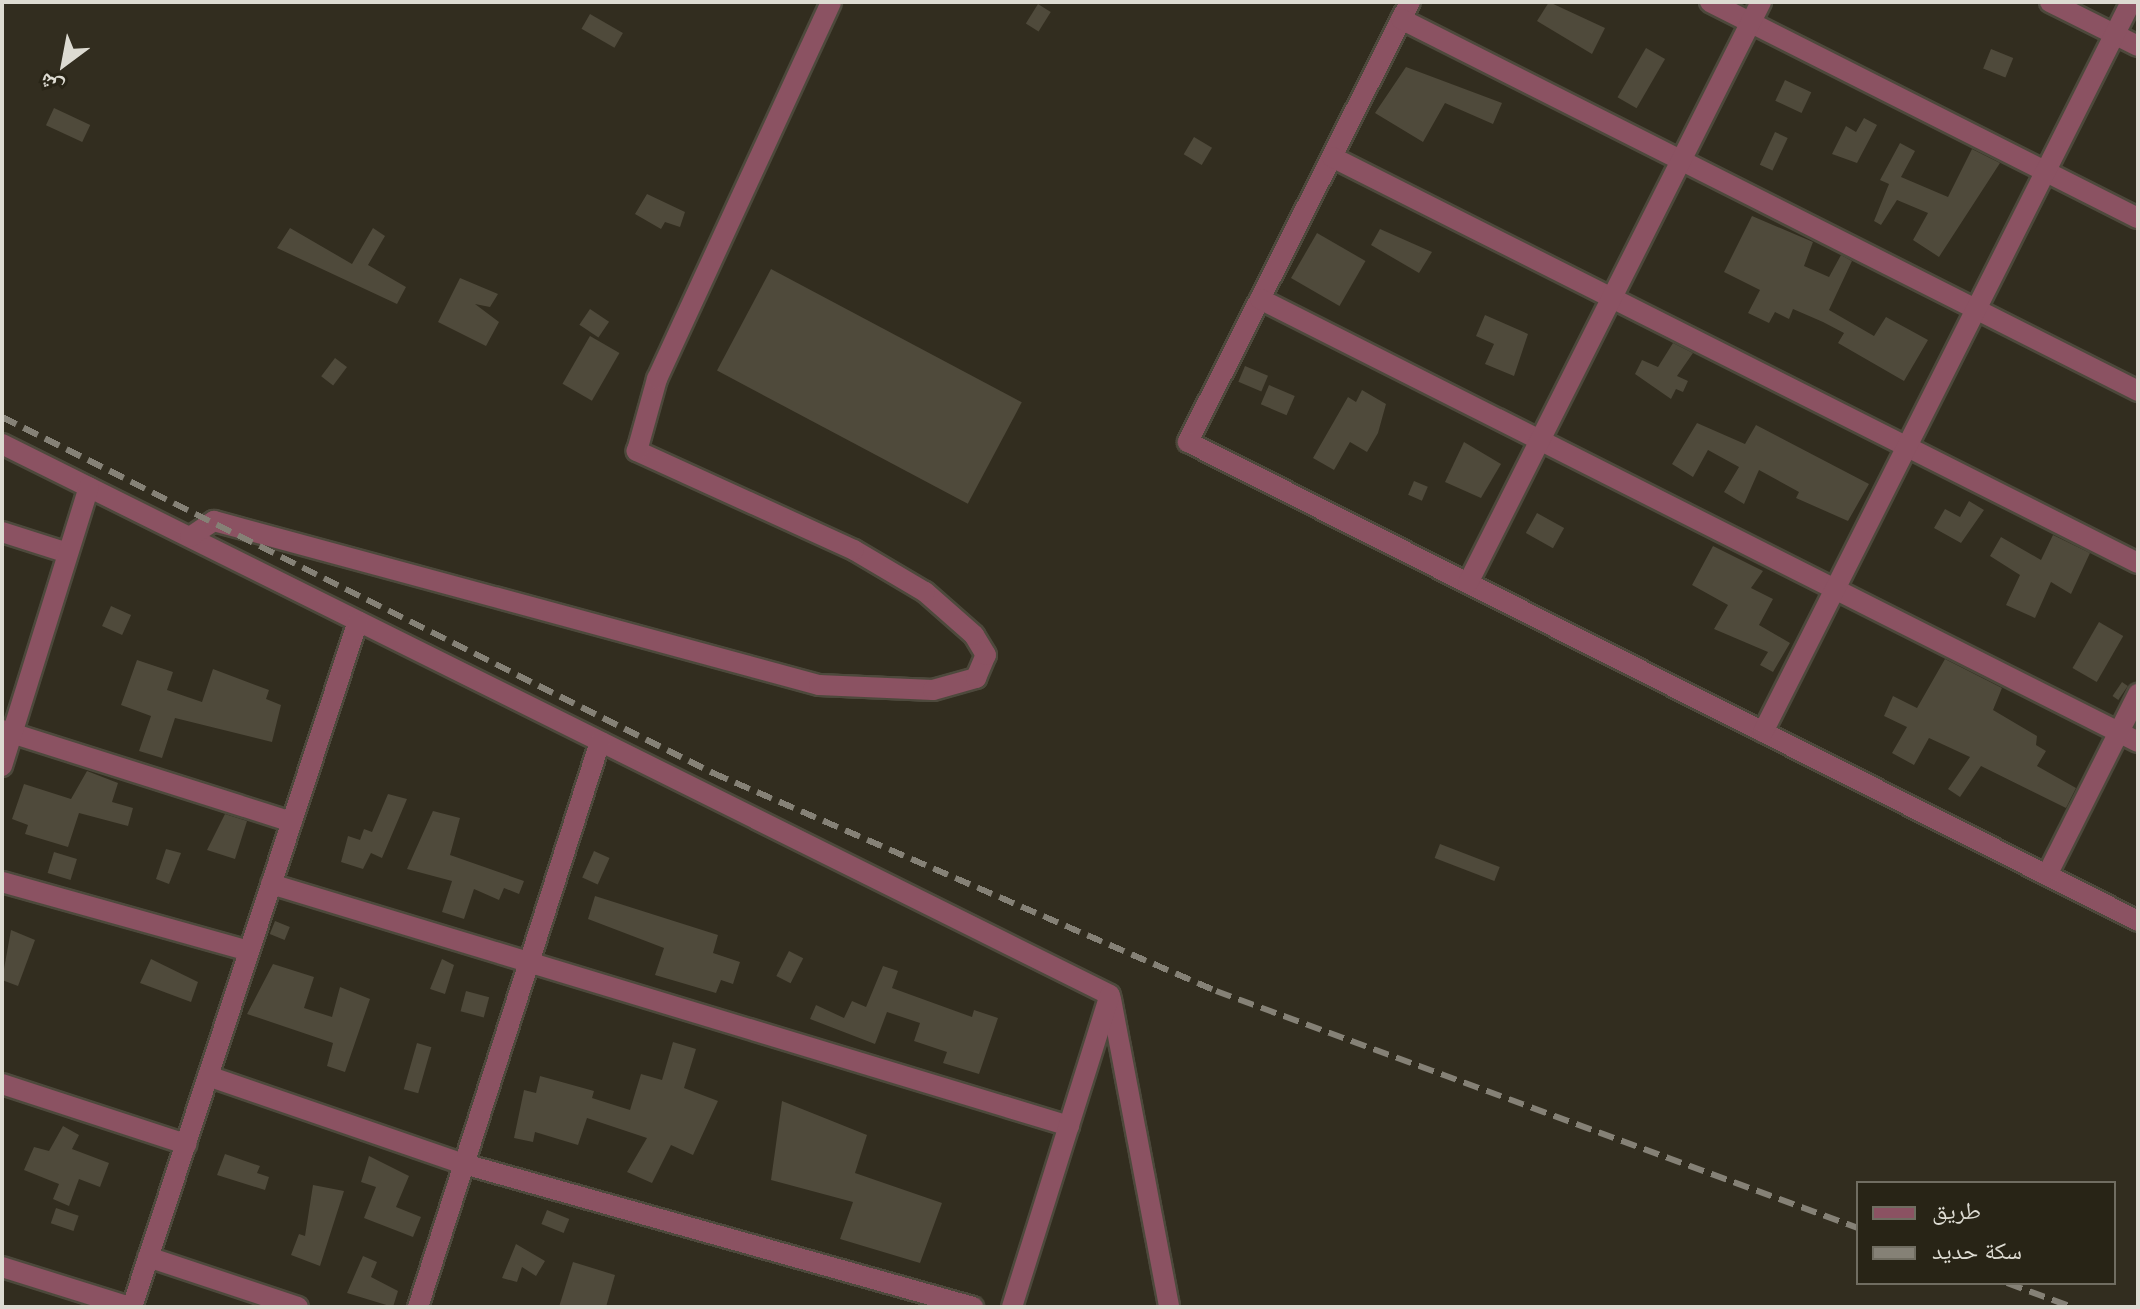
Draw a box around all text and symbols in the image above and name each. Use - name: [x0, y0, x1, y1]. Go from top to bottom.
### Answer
- north arrow: [24, 24, 104, 104]
- text: ش: [33, 65, 69, 103]
- legend: [1856, 1181, 2116, 1285]
- text: طريق: [1932, 1195, 1981, 1227]
- text: سكة حديد: [1932, 1235, 2022, 1267]

